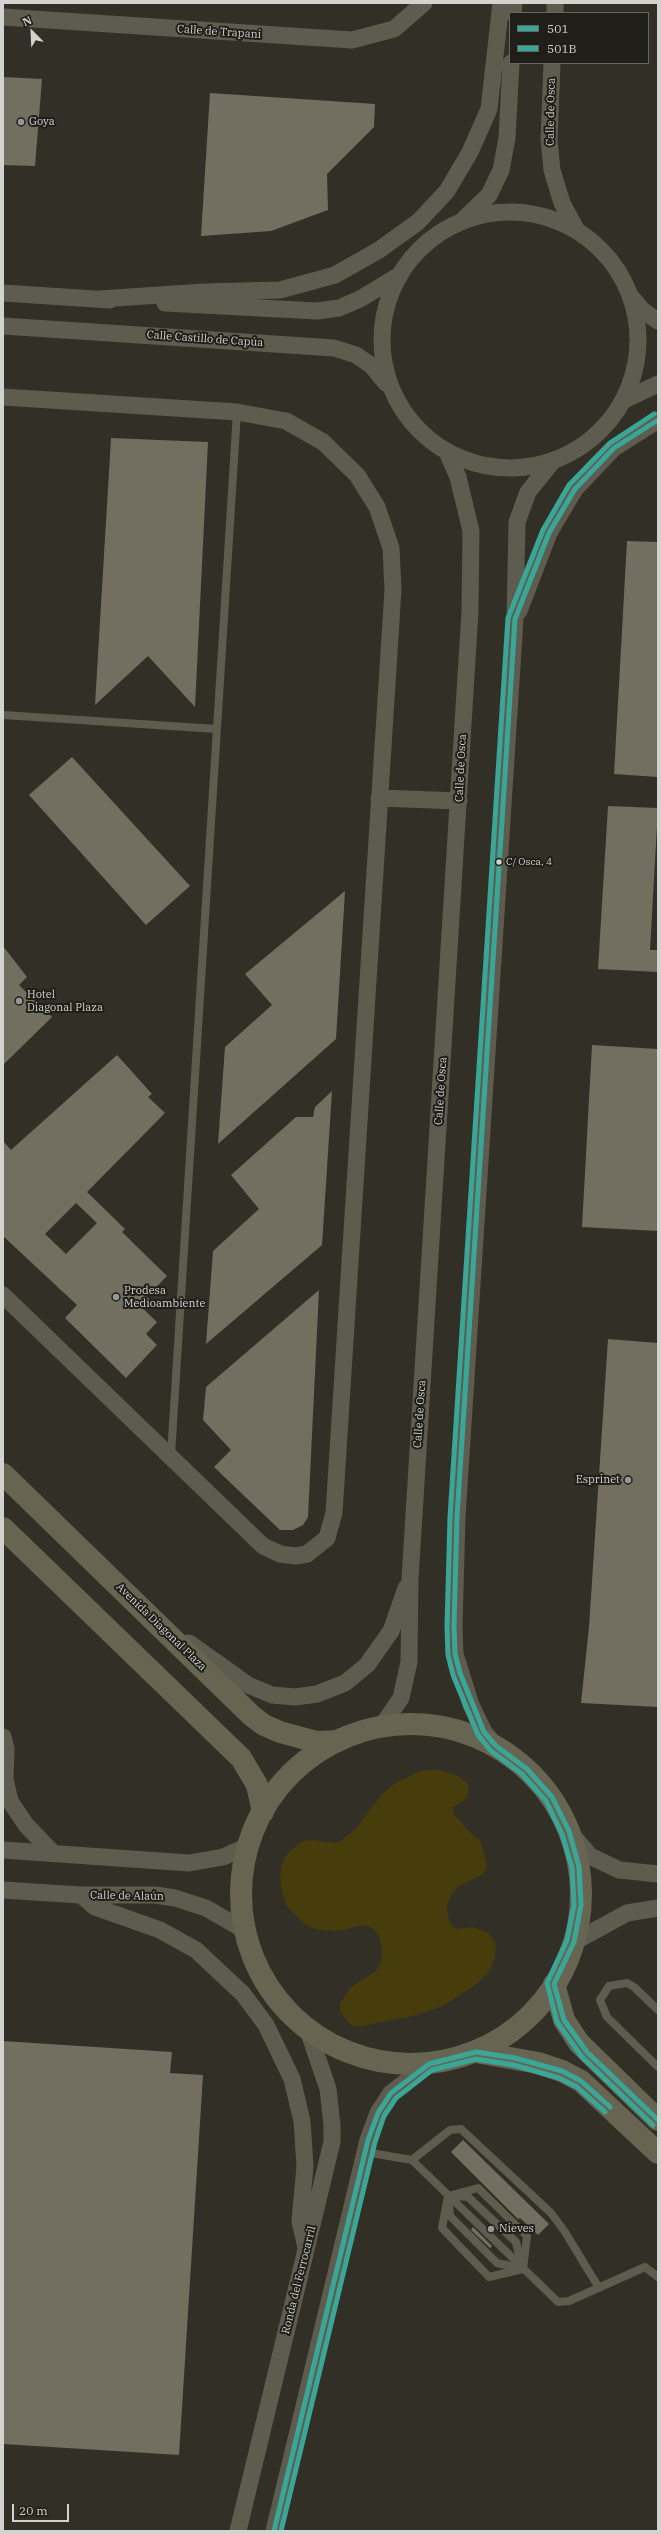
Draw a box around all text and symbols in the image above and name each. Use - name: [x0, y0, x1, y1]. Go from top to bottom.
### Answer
- north arrow: [12, 12, 52, 52]
- legend: [509, 12, 649, 64]
- text: N: [20, 13, 34, 29]
- text: 501: [547, 21, 569, 36]
- street label: Calle de Trapani: [176, 22, 262, 42]
- text: 501B: [547, 41, 577, 56]
- street label: Calle de Osca: [544, 78, 558, 146]
- place label: Goya: [29, 115, 55, 129]
- marker: Goya: [16, 117, 26, 127]
- street label: Calle Castillo de Capúa: [146, 328, 264, 350]
- street label: Calle de Osca: [453, 734, 469, 802]
- place label: C/ Osca, 4: [506, 856, 552, 868]
- marker: C/ Osca, 4: [494, 857, 504, 867]
- place label: Hotel Diagonal Plaza: [27, 988, 103, 1014]
- marker: Hotel Diagonal Plaza: [14, 996, 24, 1006]
- street label: Calle de Osca: [432, 1057, 450, 1125]
- place label: Prodesa Medioambiente: [124, 1284, 205, 1310]
- marker: Prodesa Medioambiente: [111, 1292, 121, 1302]
- street label: Calle de Osca: [411, 1380, 429, 1448]
- place label: Esprinet: [576, 1473, 620, 1487]
- marker: Esprinet: [623, 1475, 633, 1485]
- street label: Avenida Diagonal Plaza: [113, 1580, 209, 1674]
- street label: Calle de Alaún: [90, 1889, 164, 1903]
- place label: Nieves: [499, 2222, 534, 2236]
- marker: Nieves: [486, 2224, 496, 2234]
- street label: Ronda del Ferrocarril: [279, 2225, 319, 2335]
- scale bar: [14, 2496, 71, 2522]
- text: 20 m: [19, 2503, 48, 2518]

